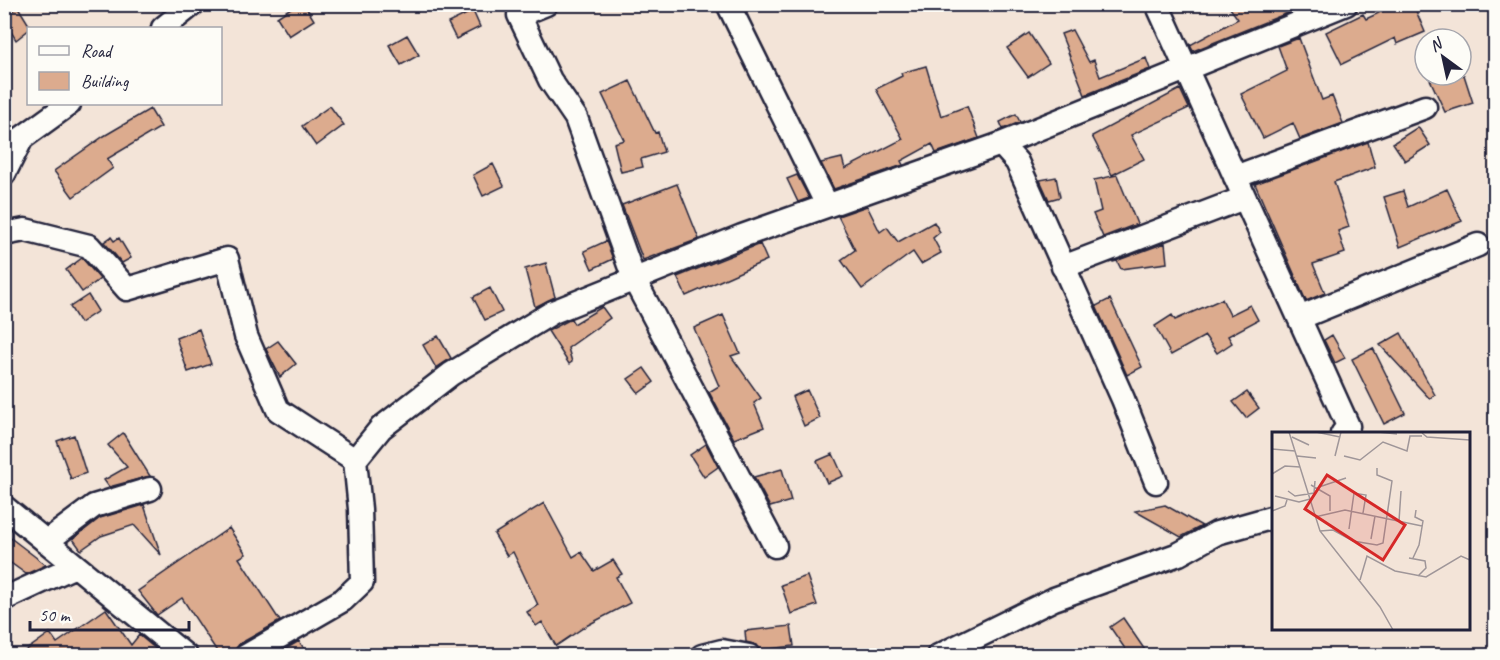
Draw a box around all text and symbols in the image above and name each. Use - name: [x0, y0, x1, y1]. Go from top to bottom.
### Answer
- legend: [27, 27, 222, 105]
- north arrow: [1413, 27, 1473, 87]
- text: N: [1426, 32, 1448, 56]
- text: Road: [81, 40, 114, 62]
- text: Building: [81, 70, 130, 92]
- inset map: [1272, 432, 1470, 630]
- scale bar: [30, 594, 189, 632]
- text: 50 m: [39, 604, 72, 626]

